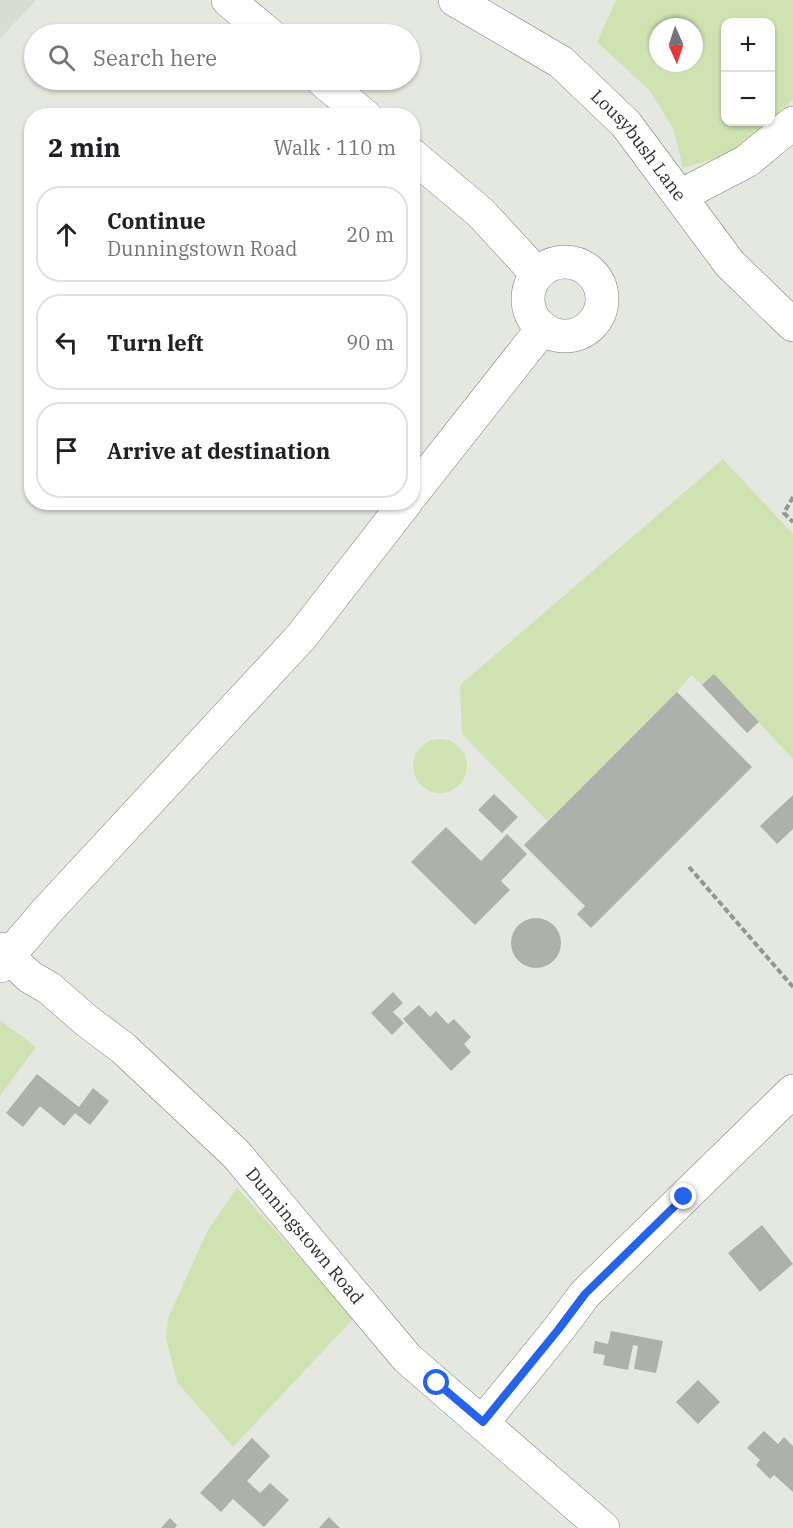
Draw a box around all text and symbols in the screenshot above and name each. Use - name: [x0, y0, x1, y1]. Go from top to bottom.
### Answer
- north arrow: [649, 18, 703, 72]
- map controls: [721, 18, 775, 126]
- button: +: [721, 18, 775, 72]
- search box: [24, 24, 420, 90]
- icon: search: [45, 41, 78, 74]
- text: Search here: [93, 43, 217, 72]
- button: −: [721, 72, 775, 126]
- street label: Lousybush Lane: [586, 84, 691, 206]
- text: 2 min: [48, 130, 121, 164]
- text: Walk · 110 m: [274, 134, 396, 161]
- text: Continue: [107, 206, 206, 235]
- icon: ahead: [50, 218, 83, 251]
- text: 20 m: [346, 221, 394, 248]
- text: Dunningstown Road: [107, 235, 298, 262]
- icon: left: [50, 326, 83, 359]
- text: Turn left: [107, 328, 203, 357]
- text: 90 m: [346, 329, 394, 356]
- icon: arrive: [50, 434, 83, 467]
- text: Arrive at destination: [107, 436, 330, 465]
- street label: Dunningstown Road: [241, 1162, 369, 1309]
- route end: [670, 1183, 696, 1209]
- route start: [423, 1369, 449, 1395]

